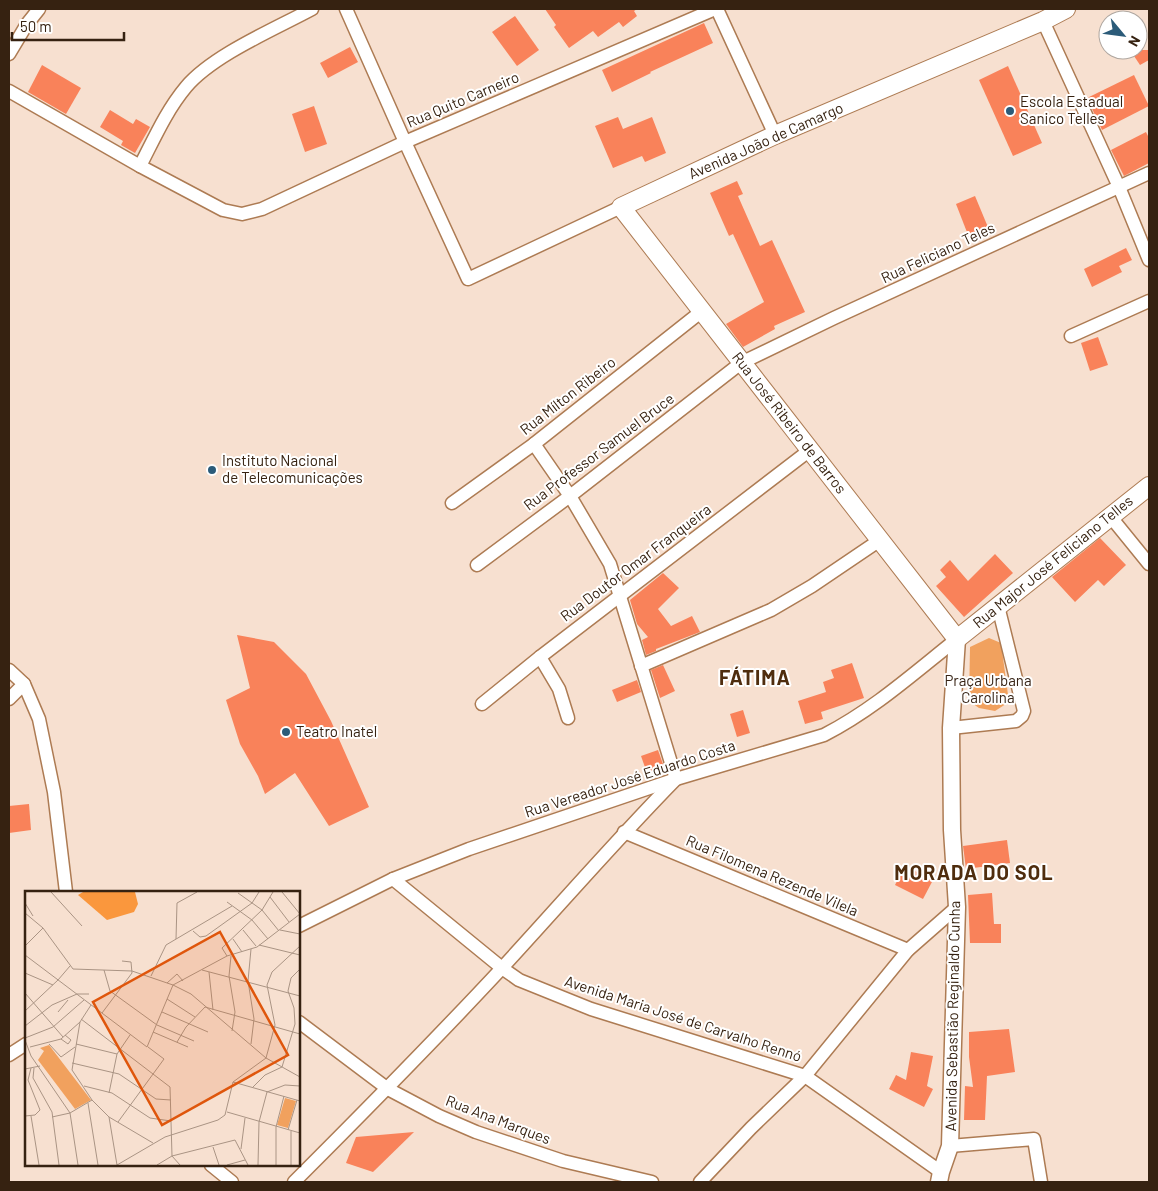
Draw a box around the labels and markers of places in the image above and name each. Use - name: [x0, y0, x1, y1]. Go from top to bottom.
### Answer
- place label: Escola Estadual Sanico Telles: [1020, 92, 1123, 127]
- marker: Escola Estadual Sanico Telles: [1004, 105, 1016, 117]
- place label: Instituto Nacional de Telecomunicações: [222, 451, 363, 486]
- marker: Instituto Nacional de Telecomunicações: [206, 464, 218, 476]
- place label: Teatro Inatel: [296, 722, 377, 740]
- marker: Teatro Inatel: [280, 726, 292, 738]

